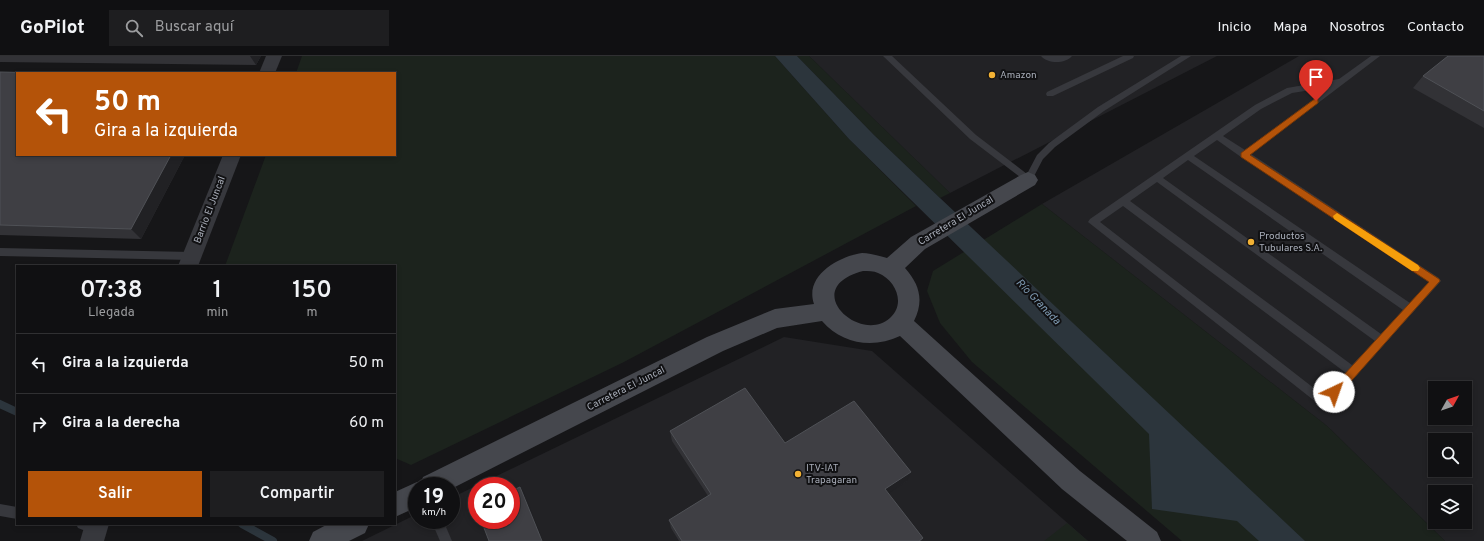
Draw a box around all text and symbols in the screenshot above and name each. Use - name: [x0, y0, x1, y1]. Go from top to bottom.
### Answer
- search box: [109, 10, 389, 46]
- text: GoPilot: [20, 16, 85, 40]
- icon: search: [123, 17, 145, 39]
- text: Buscar aquí: [155, 18, 234, 37]
- text: Inicio: [1218, 19, 1251, 36]
- text: Mapa: [1273, 19, 1307, 36]
- text: Nosotros: [1329, 19, 1385, 36]
- text: Contacto: [1407, 19, 1464, 36]
- pin: [1299, 60, 1333, 101]
- icon: arrive: [1305, 66, 1327, 88]
- place label: Amazon: [1000, 69, 1037, 82]
- marker: Amazon: [987, 70, 997, 80]
- text: 50 m: [94, 85, 161, 121]
- icon: left: [28, 88, 80, 140]
- text: Gira a la izquierda: [94, 120, 238, 143]
- street label: Barrio El Juncal: [191, 175, 229, 245]
- street label: Carretera El Juncal: [916, 193, 996, 249]
- place label: Productos Tubulares S.A.: [1259, 230, 1322, 255]
- marker: Productos Tubulares S.A.: [1246, 237, 1256, 247]
- text: 07:38: [80, 276, 143, 306]
- text: 1: [213, 276, 222, 306]
- text: 150: [292, 276, 332, 306]
- water label: Río Granada: [1013, 276, 1063, 328]
- text: Llegada: [88, 305, 135, 321]
- text: min: [207, 305, 228, 321]
- text: m: [307, 305, 318, 321]
- icon: left: [28, 353, 50, 375]
- text: Gira a la izquierda: [62, 354, 189, 373]
- text: 50 m: [349, 354, 384, 373]
- street label: Carretera El Juncal: [585, 364, 667, 414]
- position arrow: [1313, 371, 1355, 413]
- north arrow: [1428, 381, 1472, 425]
- map controls: [1428, 381, 1472, 529]
- icon: right: [28, 413, 50, 435]
- text: Gira a la derecha: [62, 414, 180, 433]
- text: 60 m: [349, 414, 384, 433]
- button: search: [1428, 433, 1472, 477]
- place label: ITV-IAT Trapagaran: [806, 462, 857, 487]
- marker: ITV-IAT Trapagaran: [793, 469, 803, 479]
- button: Salir: [28, 471, 202, 517]
- button: Compartir: [210, 471, 384, 517]
- speed limit sign: 20: [468, 477, 520, 529]
- text: 19: [424, 485, 444, 511]
- button: layers: [1428, 485, 1472, 529]
- text: km/h: [422, 506, 446, 519]

